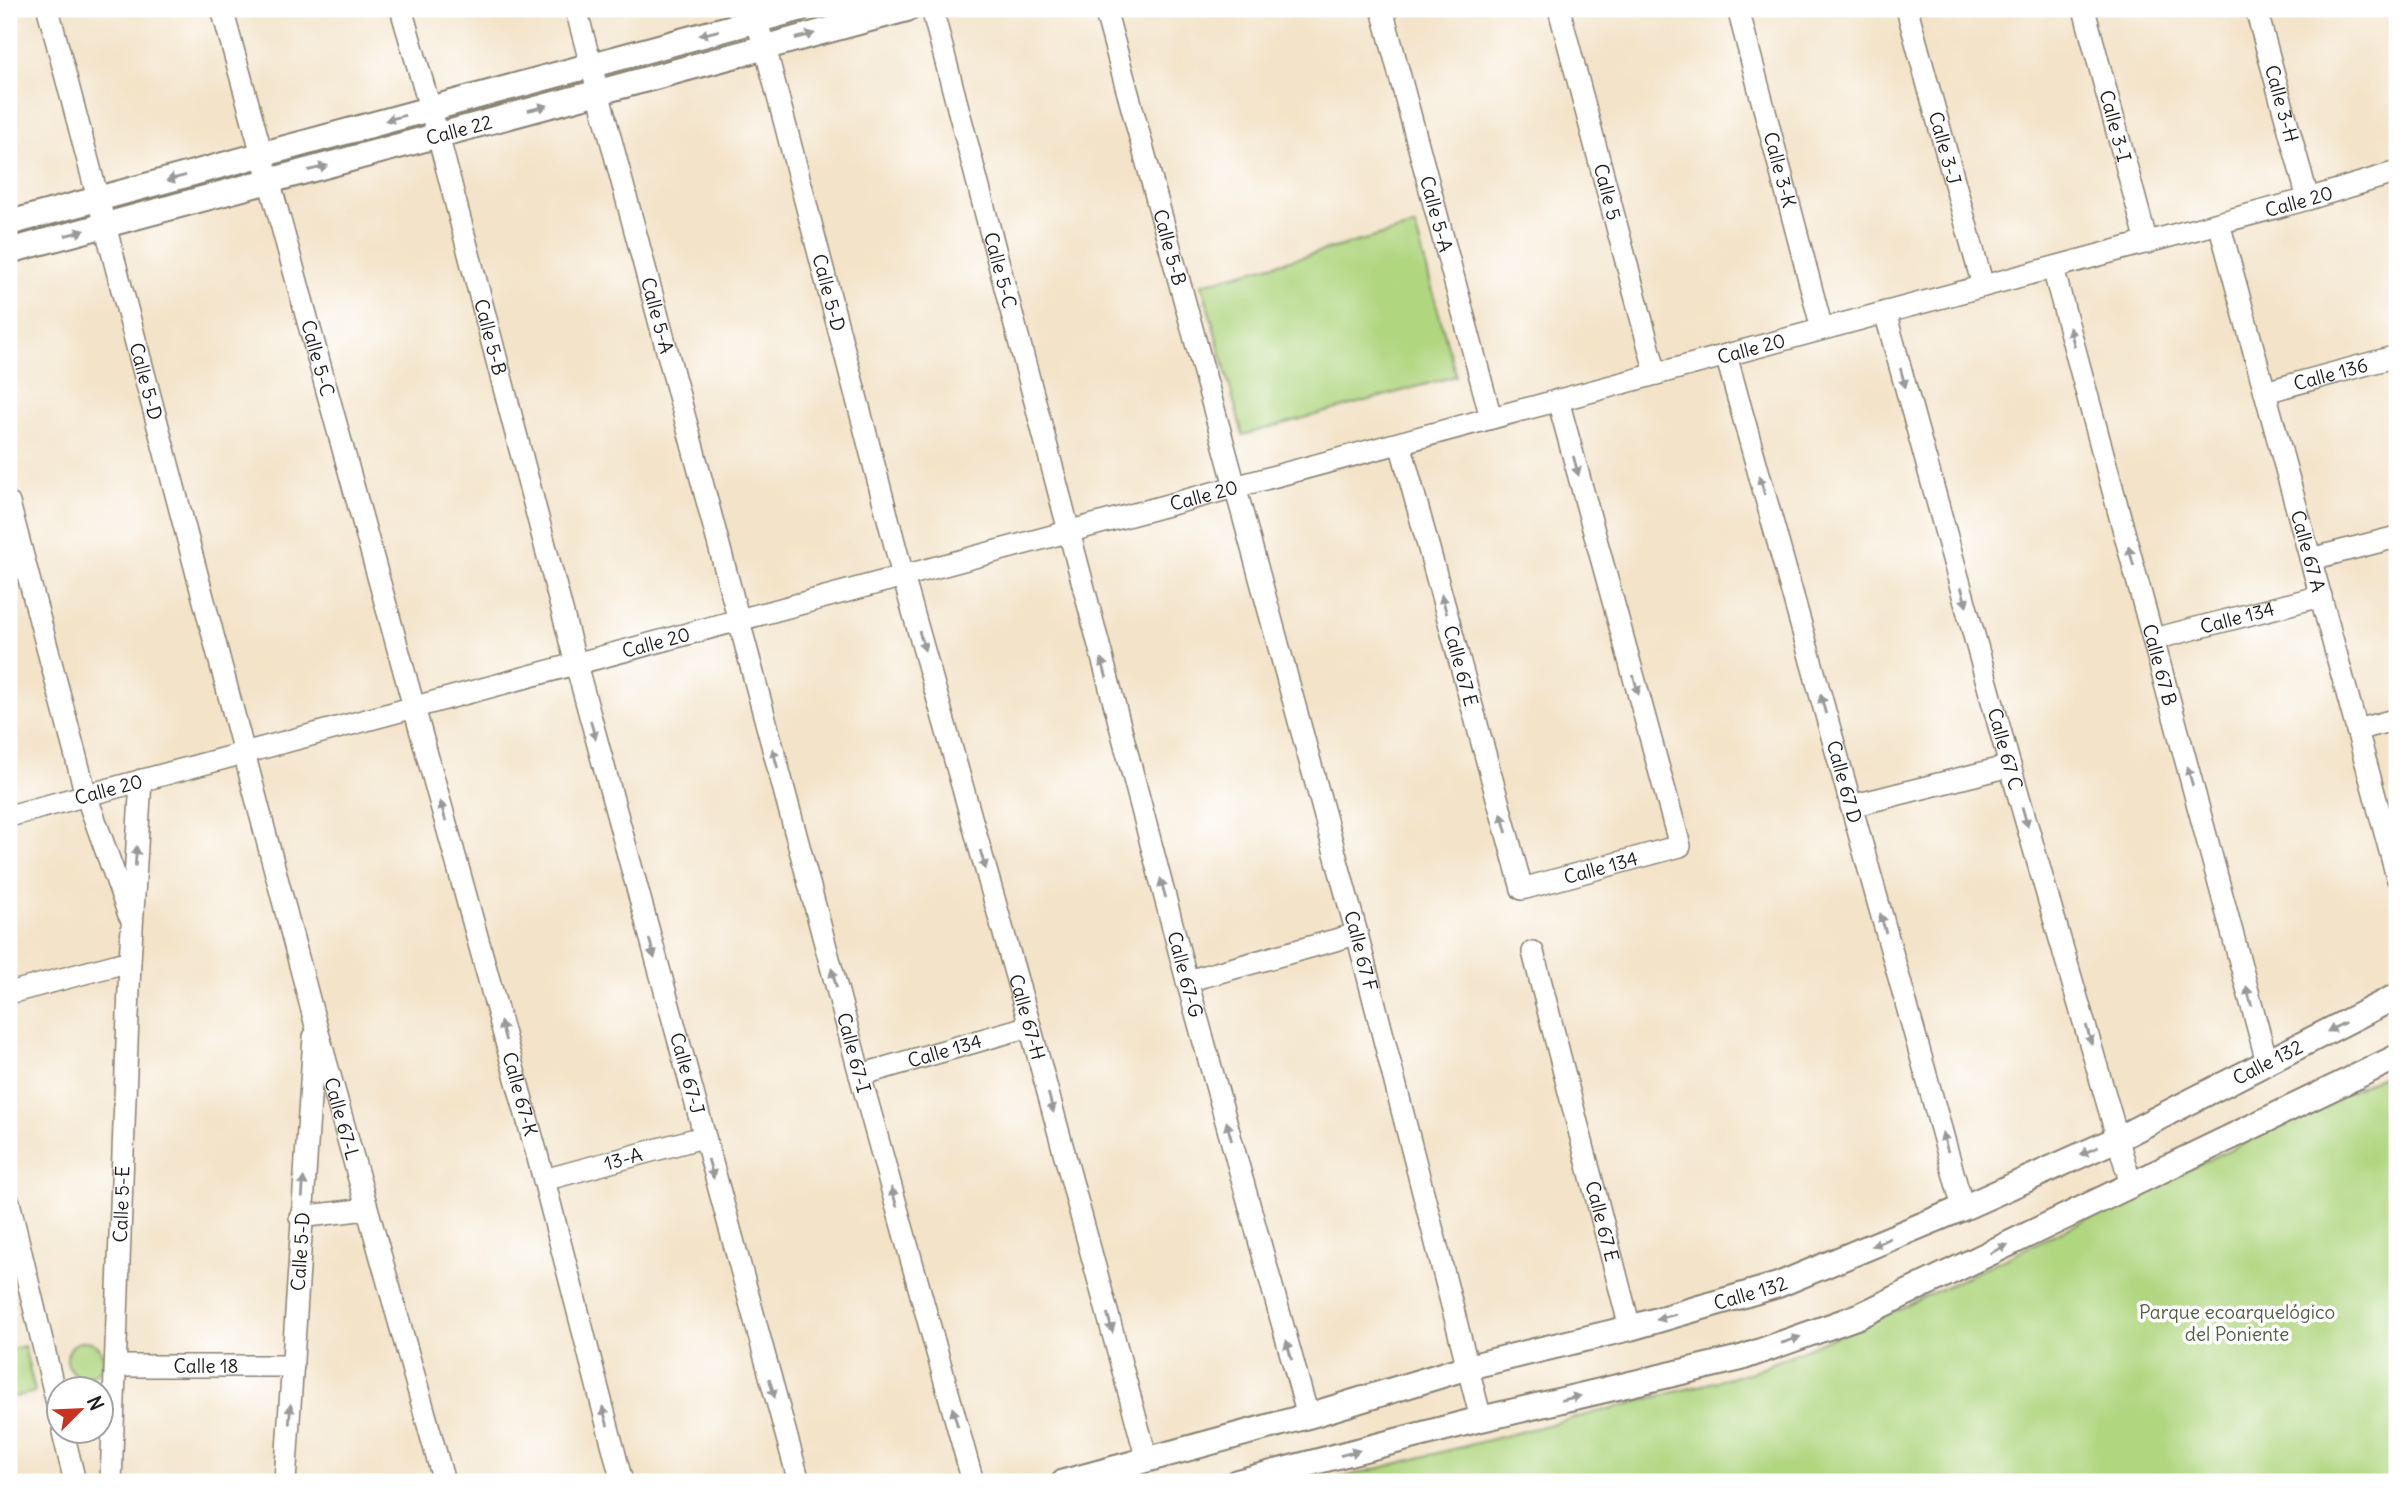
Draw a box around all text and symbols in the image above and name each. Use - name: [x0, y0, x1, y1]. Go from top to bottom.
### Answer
- one-way arrow: [698, 28, 720, 39]
- one-way arrow: [794, 31, 815, 41]
- street label: Calle 3-H: [2260, 62, 2304, 145]
- street label: Calle 3-I: [2094, 87, 2137, 164]
- one-way arrow: [527, 103, 548, 113]
- street label: Calle 22: [423, 109, 495, 150]
- street label: Calle 3-J: [1924, 109, 1967, 187]
- one-way arrow: [384, 114, 405, 124]
- street label: Calle 3-K: [1759, 129, 1802, 210]
- street label: Calle 5: [1589, 161, 1627, 223]
- one-way arrow: [308, 162, 329, 172]
- one-way arrow: [164, 173, 186, 184]
- street label: Calle 5-A: [1415, 173, 1458, 255]
- street label: Calle 20: [2262, 180, 2336, 222]
- street label: Calle 5-B: [1148, 207, 1192, 288]
- one-way arrow: [64, 227, 86, 238]
- street label: Calle 5-C: [979, 229, 1022, 311]
- street label: Calle 5-D: [807, 251, 851, 334]
- street label: Calle 5-A: [636, 275, 679, 356]
- street label: Calle 5-B: [469, 296, 512, 378]
- street label: Calle 5-C: [296, 317, 340, 399]
- one-way arrow: [2066, 326, 2077, 348]
- street label: Calle 20: [1715, 328, 1788, 369]
- street label: Calle 5-D: [124, 340, 168, 423]
- street label: Calle 136: [2291, 353, 2370, 396]
- one-way arrow: [1899, 368, 1909, 389]
- one-way arrow: [1572, 456, 1582, 477]
- one-way arrow: [1756, 474, 1767, 496]
- street label: Calle 20: [1167, 475, 1240, 516]
- street label: Calle 67 A: [2286, 508, 2331, 595]
- one-way arrow: [2125, 545, 2136, 567]
- one-way arrow: [1959, 587, 1969, 608]
- one-way arrow: [1438, 592, 1449, 614]
- street label: Calle 134: [2198, 596, 2277, 639]
- street label: Calle 67 B: [2137, 621, 2182, 708]
- street label: Calle 20: [619, 622, 693, 663]
- street label: Calle 67 E: [1438, 623, 1483, 709]
- one-way arrow: [917, 631, 927, 652]
- one-way arrow: [1099, 657, 1109, 678]
- one-way arrow: [1631, 675, 1642, 697]
- one-way arrow: [1817, 693, 1827, 714]
- street label: Calle 67 C: [1983, 705, 2028, 792]
- one-way arrow: [589, 720, 599, 741]
- street label: Calle 67 D: [1822, 738, 1868, 826]
- one-way arrow: [770, 747, 780, 768]
- one-way arrow: [2185, 765, 2195, 786]
- street label: Calle 20: [72, 769, 145, 810]
- one-way arrow: [437, 800, 448, 822]
- one-way arrow: [2020, 806, 2030, 827]
- one-way arrow: [1498, 812, 1509, 834]
- one-way arrow: [131, 845, 142, 867]
- street label: Calle 134: [1561, 846, 1641, 889]
- one-way arrow: [979, 850, 989, 871]
- one-way arrow: [1157, 877, 1167, 898]
- street label: Calle 67 F: [1339, 908, 1383, 994]
- one-way arrow: [1878, 912, 1888, 933]
- street label: Calle 67-G: [1162, 929, 1209, 1020]
- one-way arrow: [647, 939, 658, 961]
- one-way arrow: [828, 967, 839, 989]
- street label: Calle 67-H: [1004, 971, 1051, 1062]
- one-way arrow: [2244, 985, 2254, 1006]
- street label: Calle 67-I: [832, 1010, 876, 1095]
- one-way arrow: [497, 1019, 508, 1041]
- one-way arrow: [2326, 1022, 2346, 1033]
- one-way arrow: [2084, 1025, 2094, 1046]
- street label: Calle 134: [905, 1029, 984, 1073]
- street label: Calle 67-J: [665, 1030, 710, 1116]
- street label: Calle 132: [2229, 1034, 2307, 1090]
- street label: Calle 67-K: [497, 1049, 543, 1139]
- street label: Calle 67-L: [319, 1075, 365, 1163]
- one-way arrow: [1046, 1092, 1057, 1114]
- one-way arrow: [1223, 1120, 1233, 1141]
- one-way arrow: [1939, 1131, 1950, 1153]
- street label: 13-A: [601, 1142, 645, 1175]
- one-way arrow: [2079, 1145, 2099, 1157]
- one-way arrow: [707, 1159, 717, 1180]
- street label: Calle 5-E: [108, 1165, 135, 1243]
- one-way arrow: [297, 1176, 308, 1198]
- street label: Calle 67 E: [1581, 1178, 1624, 1264]
- one-way arrow: [888, 1187, 898, 1208]
- street label: Calle 5-D: [285, 1211, 315, 1292]
- one-way arrow: [1870, 1237, 1891, 1248]
- one-way arrow: [1989, 1243, 2009, 1255]
- street label: Calle 132: [1711, 1271, 1791, 1315]
- park label: Parque ecoarquelógico del Poniente: [2139, 1300, 2335, 1346]
- one-way arrow: [1105, 1312, 1116, 1334]
- one-way arrow: [1656, 1313, 1677, 1323]
- one-way arrow: [1780, 1334, 1801, 1345]
- one-way arrow: [1284, 1339, 1294, 1360]
- street label: Calle 18: [173, 1354, 239, 1378]
- north arrow: [46, 1376, 116, 1446]
- one-way arrow: [768, 1378, 778, 1399]
- text: N: [82, 1392, 109, 1414]
- one-way arrow: [1560, 1392, 1582, 1403]
- one-way arrow: [284, 1403, 295, 1425]
- one-way arrow: [599, 1405, 610, 1427]
- one-way arrow: [949, 1406, 959, 1427]
- one-way arrow: [1340, 1447, 1361, 1457]

